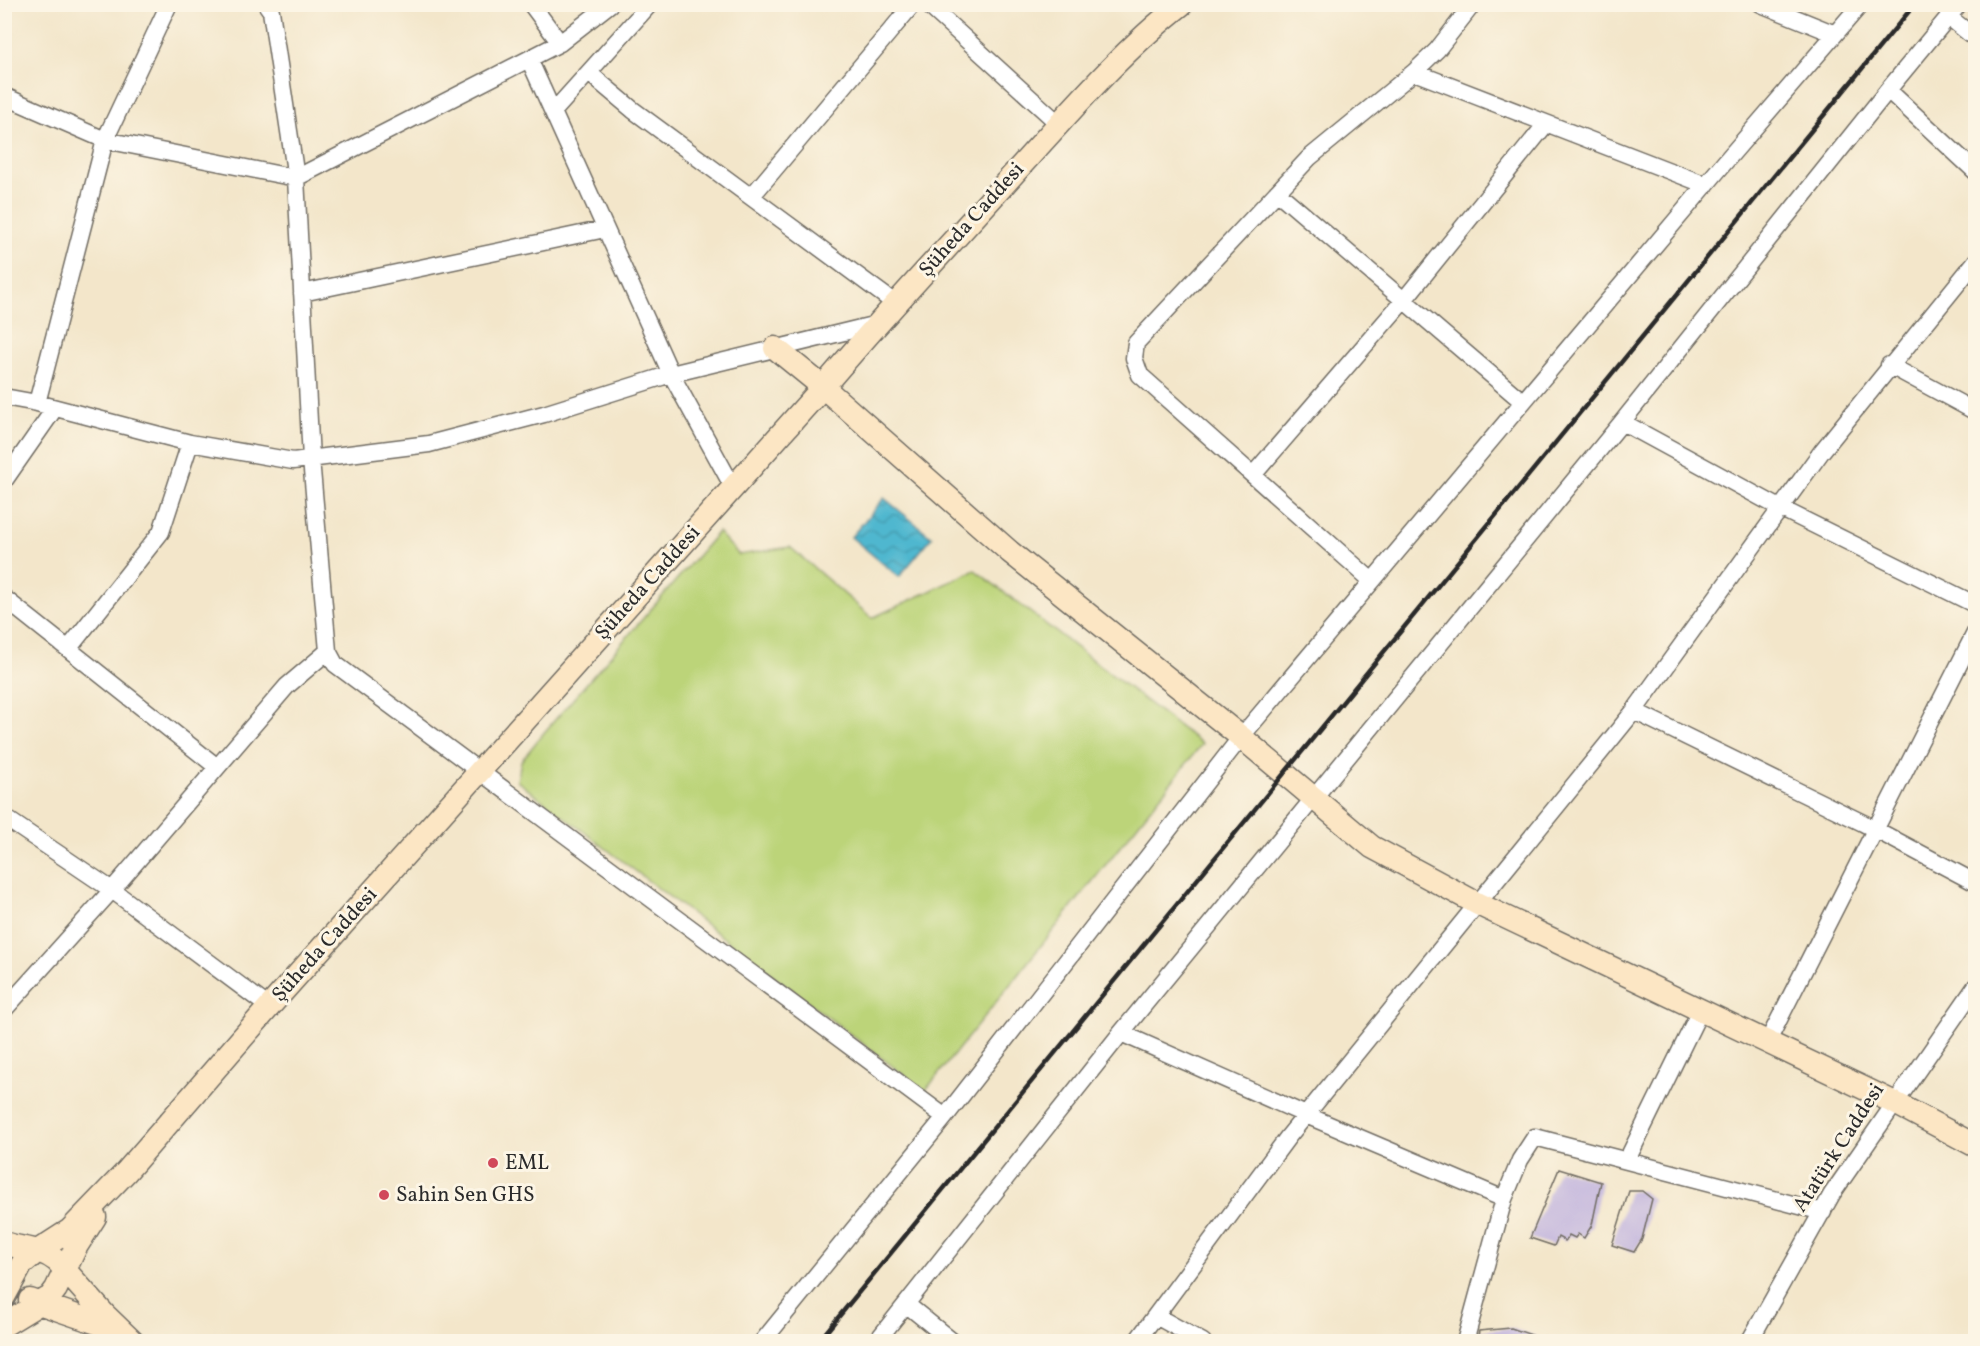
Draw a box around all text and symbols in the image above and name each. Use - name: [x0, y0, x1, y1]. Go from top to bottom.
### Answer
- street label: Şüheda Caddesi: [913, 156, 1031, 284]
- street label: Şüheda Caddesi: [589, 519, 707, 647]
- street label: Şüheda Caddesi: [266, 881, 384, 1009]
- street label: Atatürk Caddesi: [1786, 1078, 1892, 1218]
- place label: EML: [505, 1149, 549, 1178]
- marker: EML: [486, 1156, 500, 1170]
- place label: Sahin Sen GHS: [396, 1181, 535, 1210]
- marker: Sahin Sen GHS: [377, 1188, 391, 1202]

